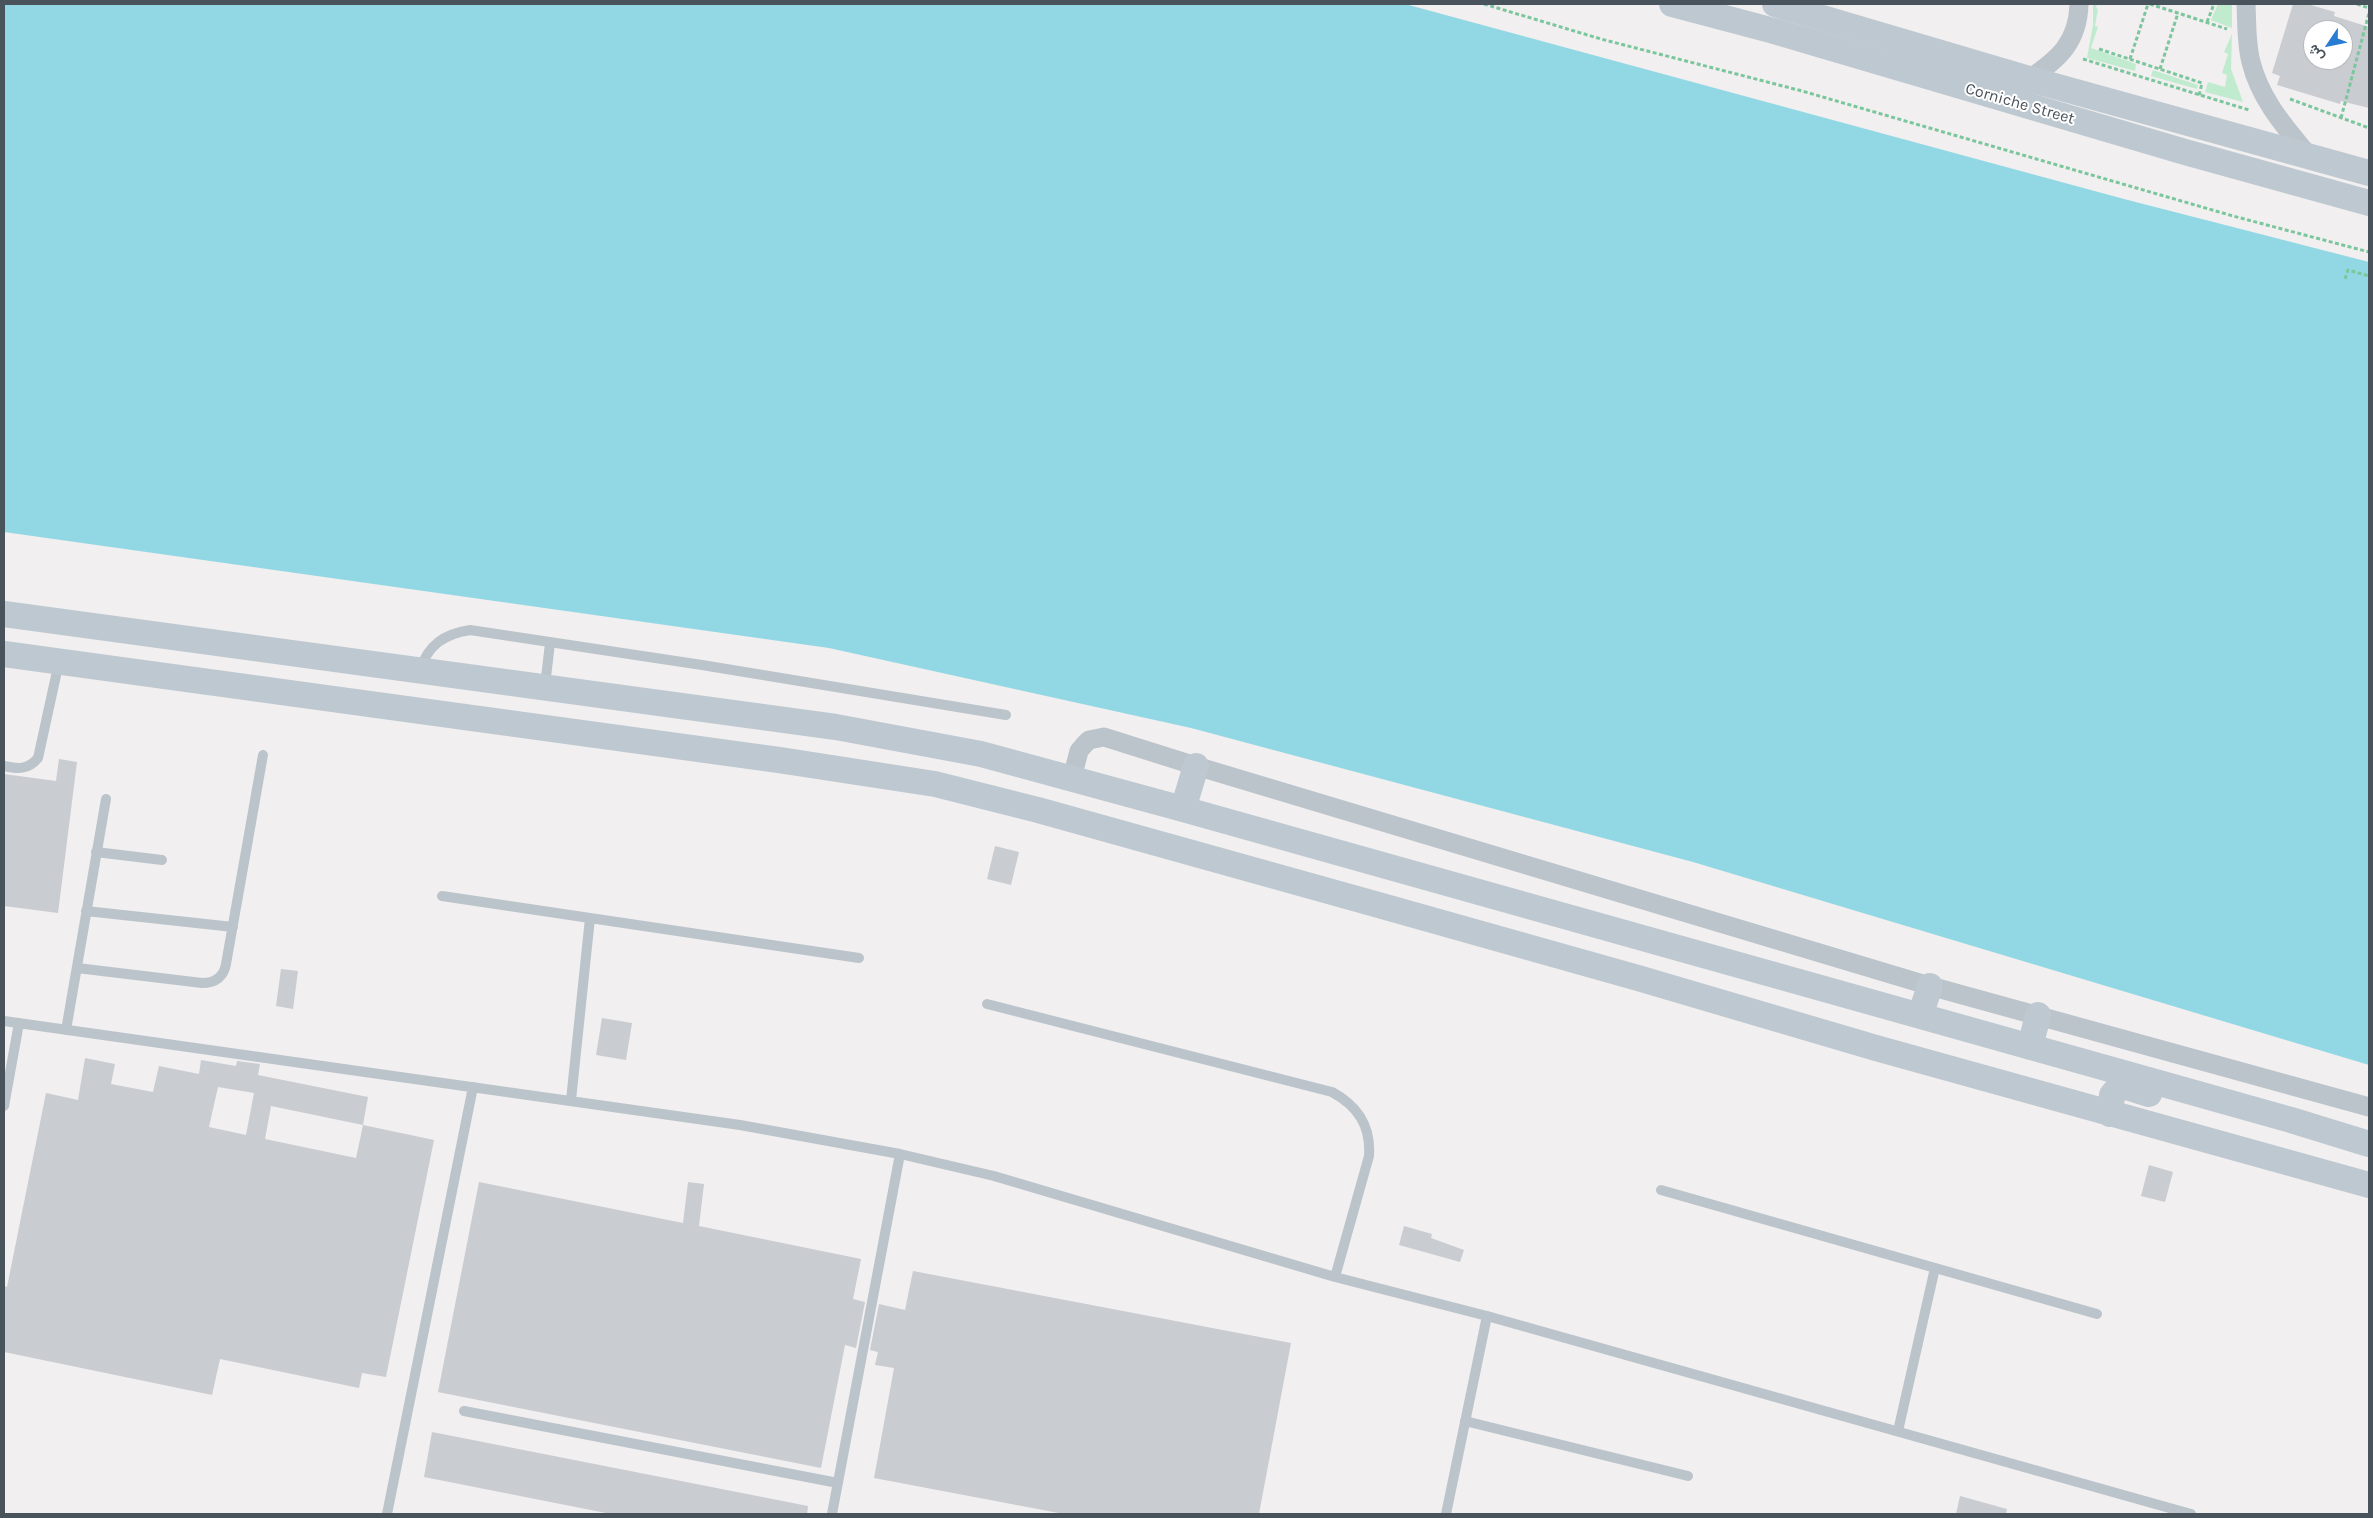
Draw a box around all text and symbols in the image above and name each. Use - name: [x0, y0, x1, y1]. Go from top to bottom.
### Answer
- north arrow: [2303, 20, 2353, 70]
- text: ش: [2304, 41, 2328, 65]
- street label: Corniche Street: [1963, 79, 2077, 129]

